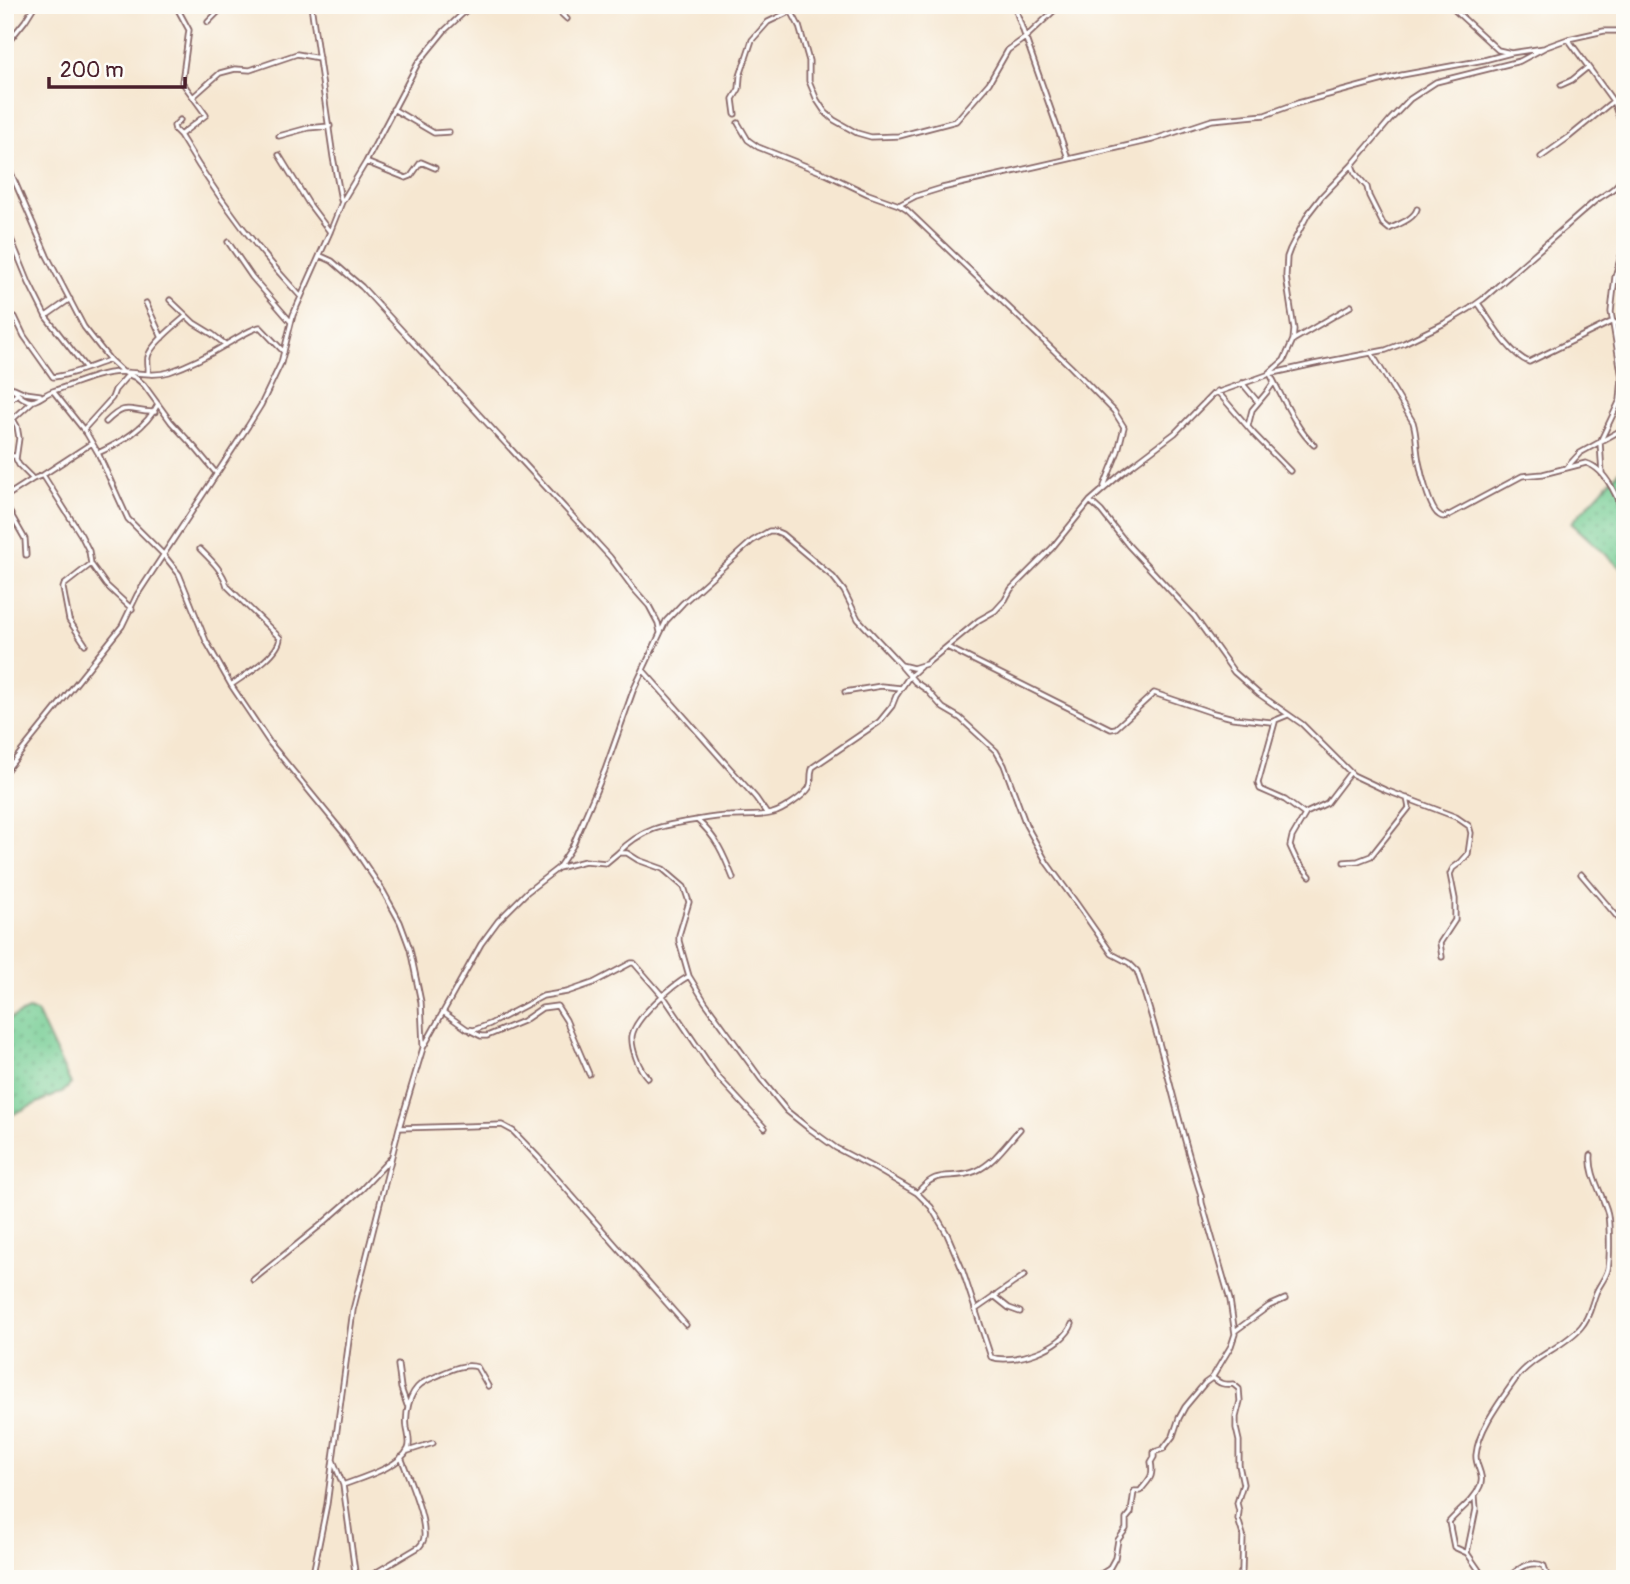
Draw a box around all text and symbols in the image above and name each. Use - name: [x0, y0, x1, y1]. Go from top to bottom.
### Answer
- scale bar: [49, 46, 186, 90]
- text: 200 m: [60, 57, 124, 84]

